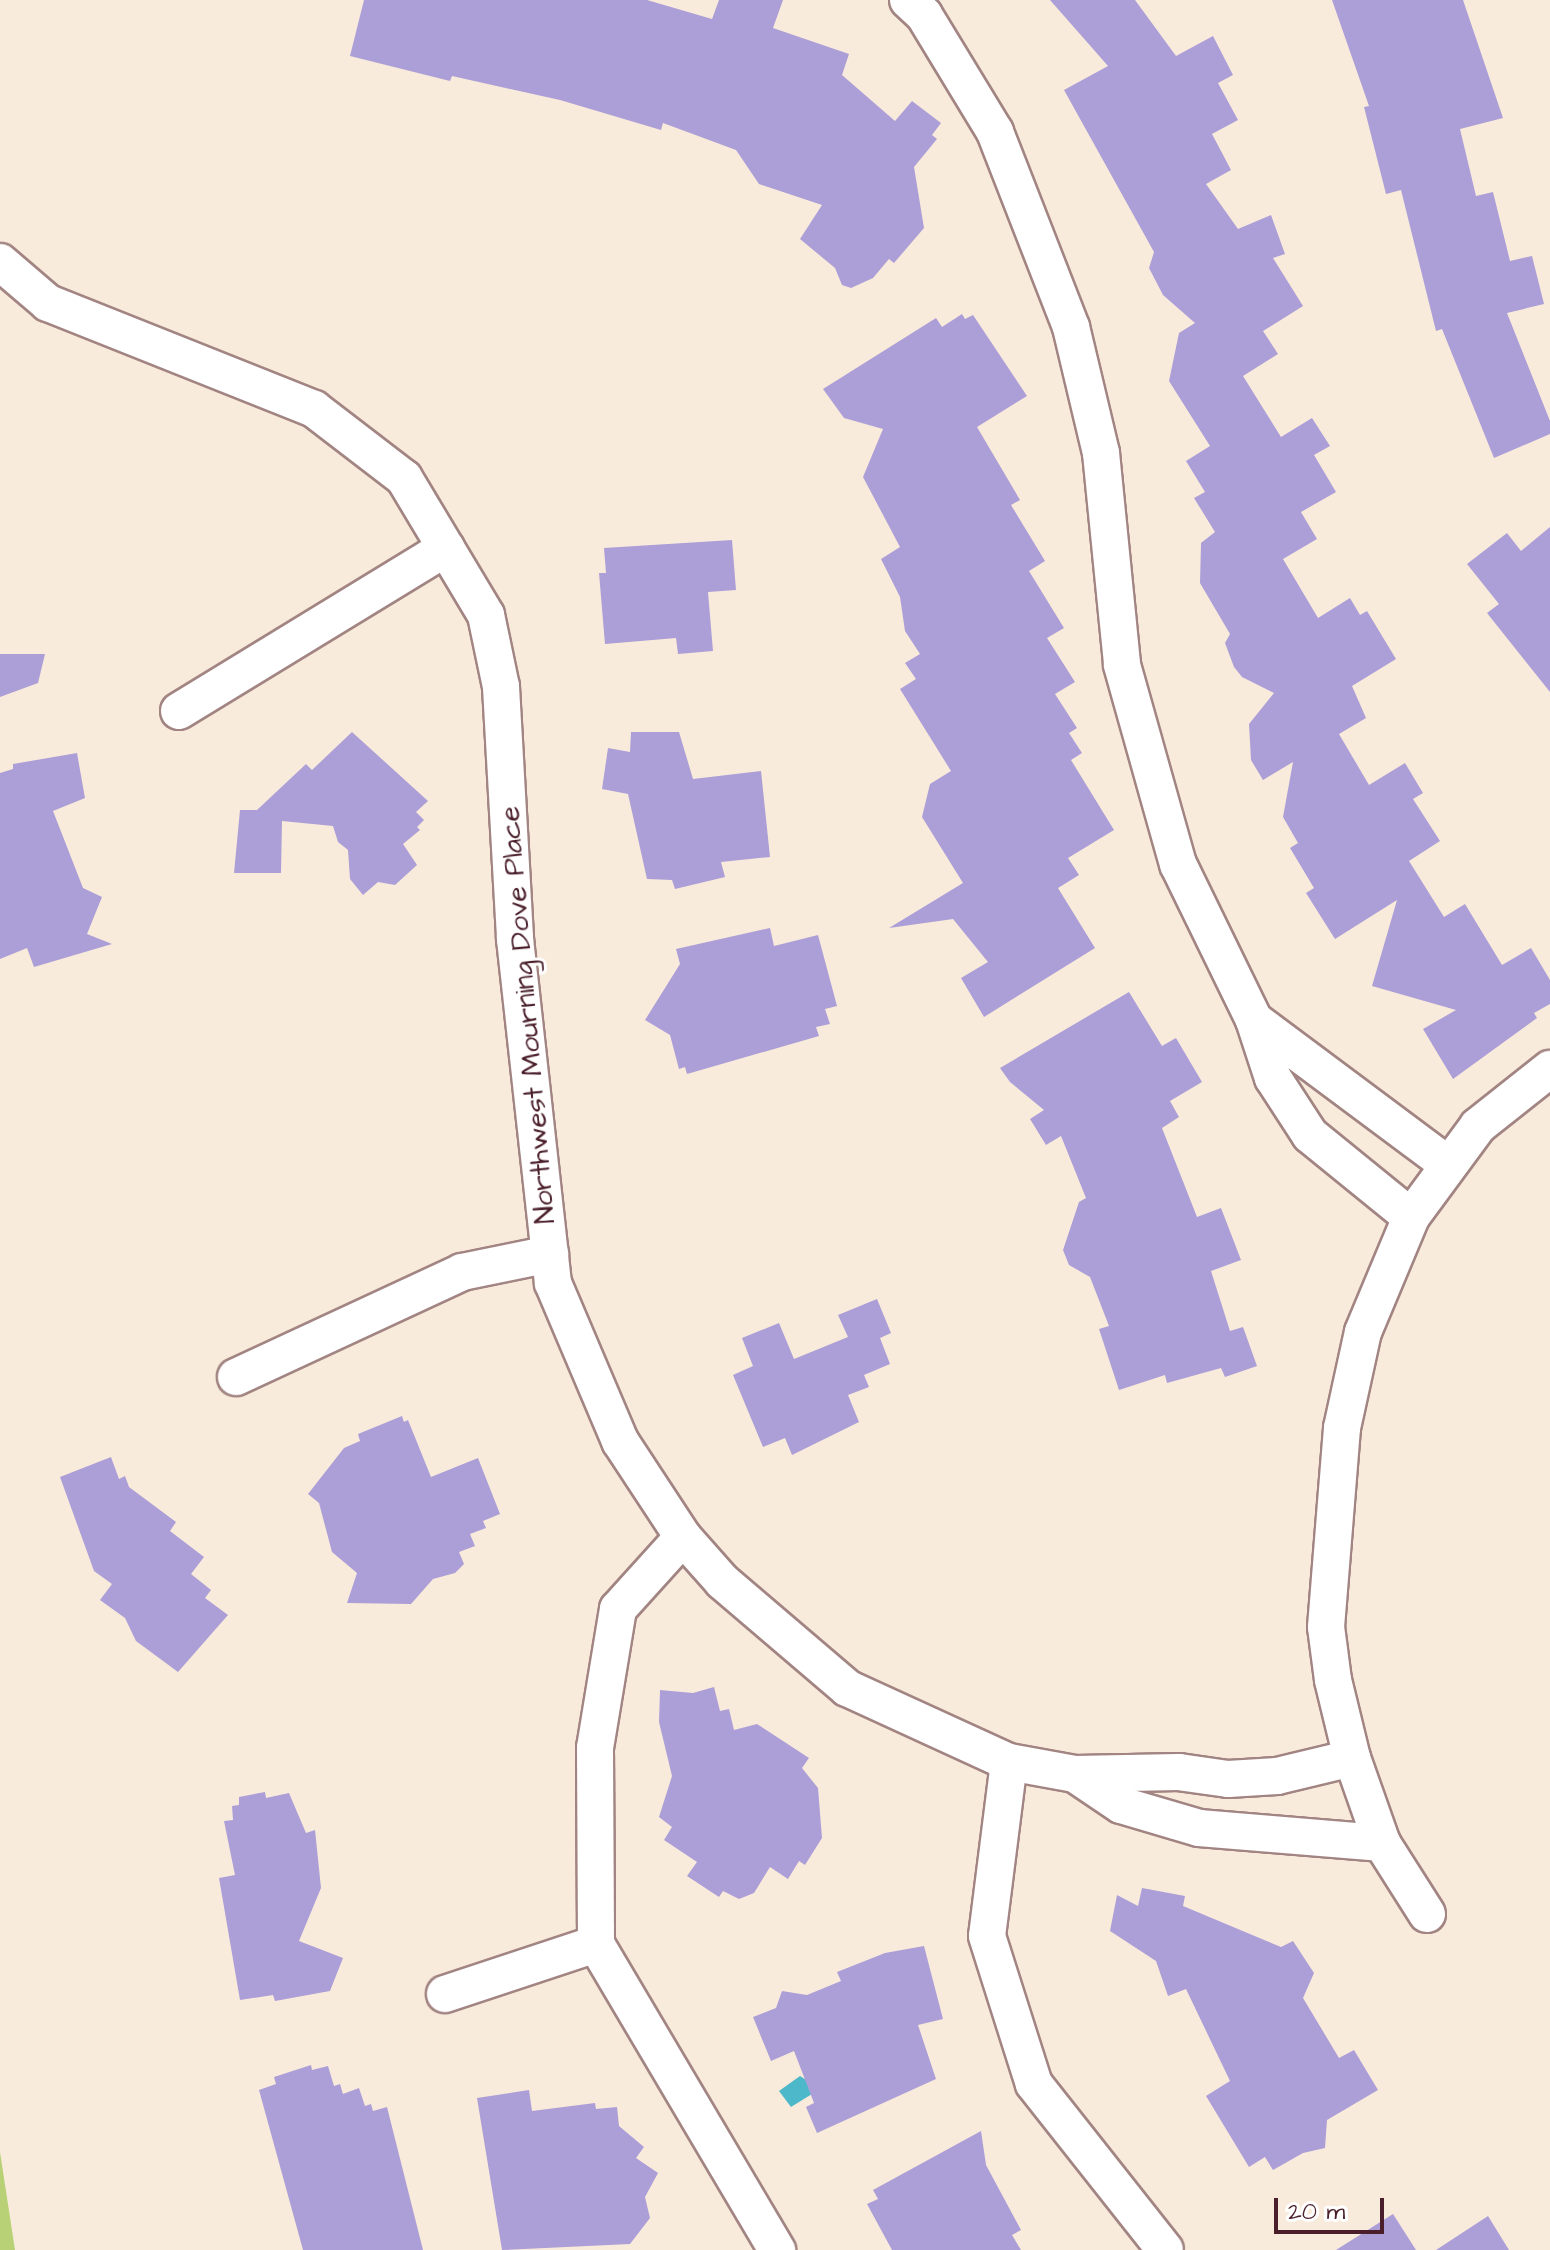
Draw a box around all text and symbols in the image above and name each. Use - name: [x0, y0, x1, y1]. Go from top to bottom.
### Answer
- street label: Northwest Mourning Dove Place: [493, 805, 563, 1225]
- scale bar: [1278, 2182, 1388, 2232]
- text: 20 m: [1288, 2195, 1345, 2229]

